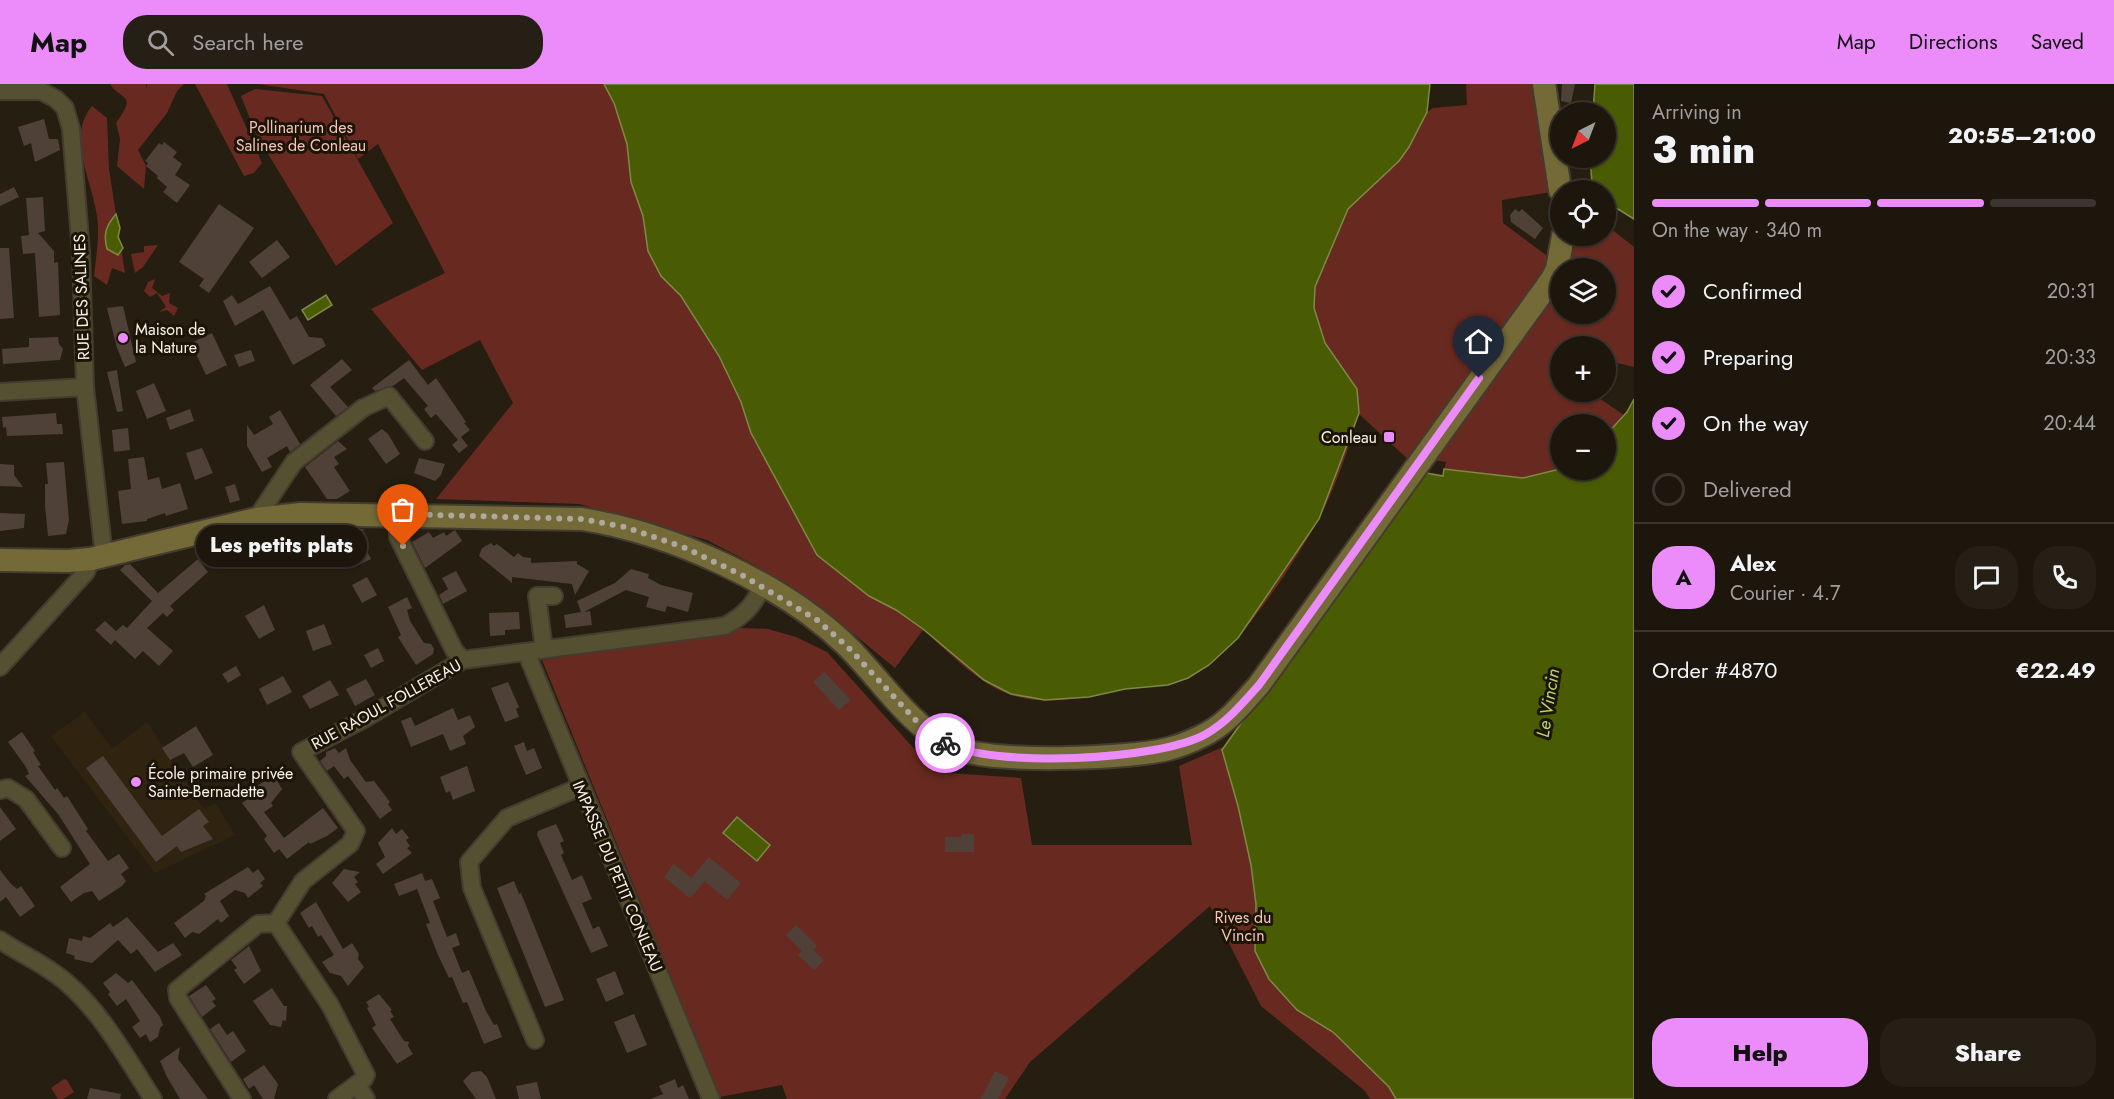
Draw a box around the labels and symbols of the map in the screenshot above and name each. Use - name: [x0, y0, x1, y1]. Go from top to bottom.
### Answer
- north arrow: [1550, 102, 1616, 168]
- park label: Pollinarium des Salines de Conleau: [236, 116, 366, 157]
- street label: RUE DES SALINES: [68, 233, 95, 360]
- pin: [1453, 316, 1504, 378]
- place label: Maison de la Nature: [135, 318, 206, 359]
- marker: Maison de la Nature: [116, 331, 130, 345]
- place label: Conleau: [1321, 426, 1377, 449]
- marker: Conleau: [1382, 430, 1396, 444]
- pin: [377, 484, 428, 546]
- callout: Les petits plats: [196, 525, 367, 567]
- street label: RUE RAOUL FOLLEREAU: [307, 654, 465, 755]
- water label: Le Vincin: [1530, 667, 1566, 739]
- courier: [915, 713, 975, 773]
- place label: École primaire privée Sainte-Bernadette: [148, 762, 293, 803]
- marker: École primaire privée Sainte-Bernadette: [129, 775, 143, 789]
- street label: IMPASSE DU PETIT CONLEAU: [567, 777, 668, 975]
- park label: Rives du Vincin: [1215, 906, 1271, 947]

